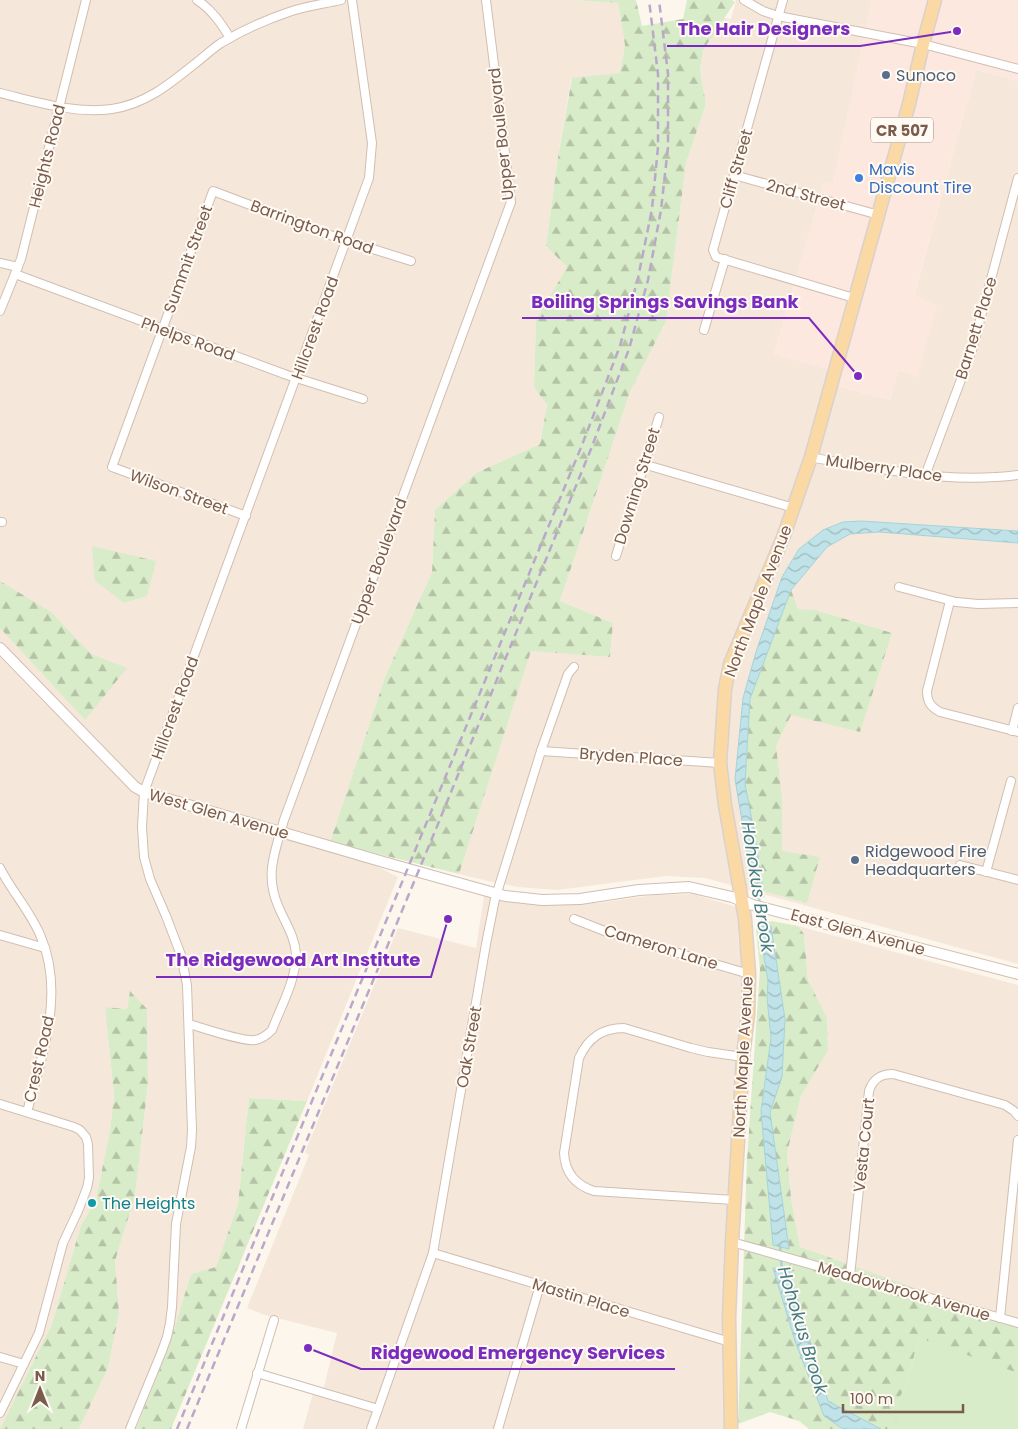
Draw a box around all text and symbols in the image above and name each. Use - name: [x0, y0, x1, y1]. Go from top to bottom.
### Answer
- callout: The Hair Designers: [667, 13, 860, 46]
- text: The Hair Designers: [678, 16, 850, 41]
- place label: Sunoco: [896, 64, 956, 87]
- street label: Upper Boulevard: [483, 67, 519, 201]
- marker: Sunoco: [880, 69, 892, 81]
- street label: Heights Road: [23, 102, 71, 210]
- road number: CR 507: [871, 118, 933, 142]
- street label: Cliff Street: [714, 126, 758, 212]
- place label: Mavis Discount Tire: [869, 158, 972, 199]
- marker: Mavis Discount Tire: [853, 172, 865, 184]
- street label: 2nd Street: [764, 173, 848, 217]
- street label: Barrington Road: [247, 194, 377, 260]
- street label: Summit Street: [158, 202, 218, 316]
- street label: Hillcrest Road: [286, 273, 344, 383]
- street label: Barnett Place: [949, 274, 1003, 382]
- callout: Boiling Springs Savings Bank: [522, 285, 809, 318]
- text: Boiling Springs Savings Bank: [531, 289, 800, 314]
- street label: Phelps Road: [138, 311, 238, 367]
- street label: Downing Street: [608, 425, 666, 547]
- street label: Mulberry Place: [824, 448, 944, 488]
- street label: Wilson Street: [126, 464, 232, 521]
- street label: Upper Boulevard: [345, 494, 413, 628]
- street label: North Maple Avenue: [718, 521, 798, 680]
- street label: Hillcrest Road: [146, 653, 204, 763]
- street label: Bryden Place: [578, 742, 684, 772]
- street label: West Glen Avenue: [146, 783, 292, 845]
- water label: Hohokus Brook: [735, 820, 781, 955]
- place label: Ridgewood Fire Headquarters: [865, 840, 987, 881]
- marker: Ridgewood Fire Headquarters: [849, 854, 861, 866]
- street label: East Glen Avenue: [788, 903, 928, 961]
- street label: Cameron Lane: [601, 919, 721, 975]
- callout: The Ridgewood Art Institute: [156, 944, 431, 977]
- text: The Ridgewood Art Institute: [166, 947, 420, 972]
- street label: North Maple Avenue: [727, 976, 759, 1138]
- street label: Oak Street: [450, 1004, 488, 1090]
- street label: Crest Road: [18, 1013, 60, 1105]
- street label: Vesta Court: [848, 1097, 880, 1193]
- place label: The Heights: [102, 1192, 195, 1215]
- marker: The Heights: [86, 1197, 98, 1209]
- street label: Meadowbrook Avenue: [815, 1255, 993, 1327]
- water label: Hohokus Brook: [772, 1263, 835, 1398]
- street label: Mastin Place: [529, 1272, 633, 1324]
- callout: Ridgewood Emergency Services: [361, 1336, 675, 1369]
- text: Ridgewood Emergency Services: [371, 1340, 665, 1365]
- north arrow: [15, 1364, 65, 1414]
- text: N: [35, 1366, 45, 1386]
- scale bar: [843, 1382, 963, 1414]
- text: 100 m: [850, 1388, 893, 1409]

